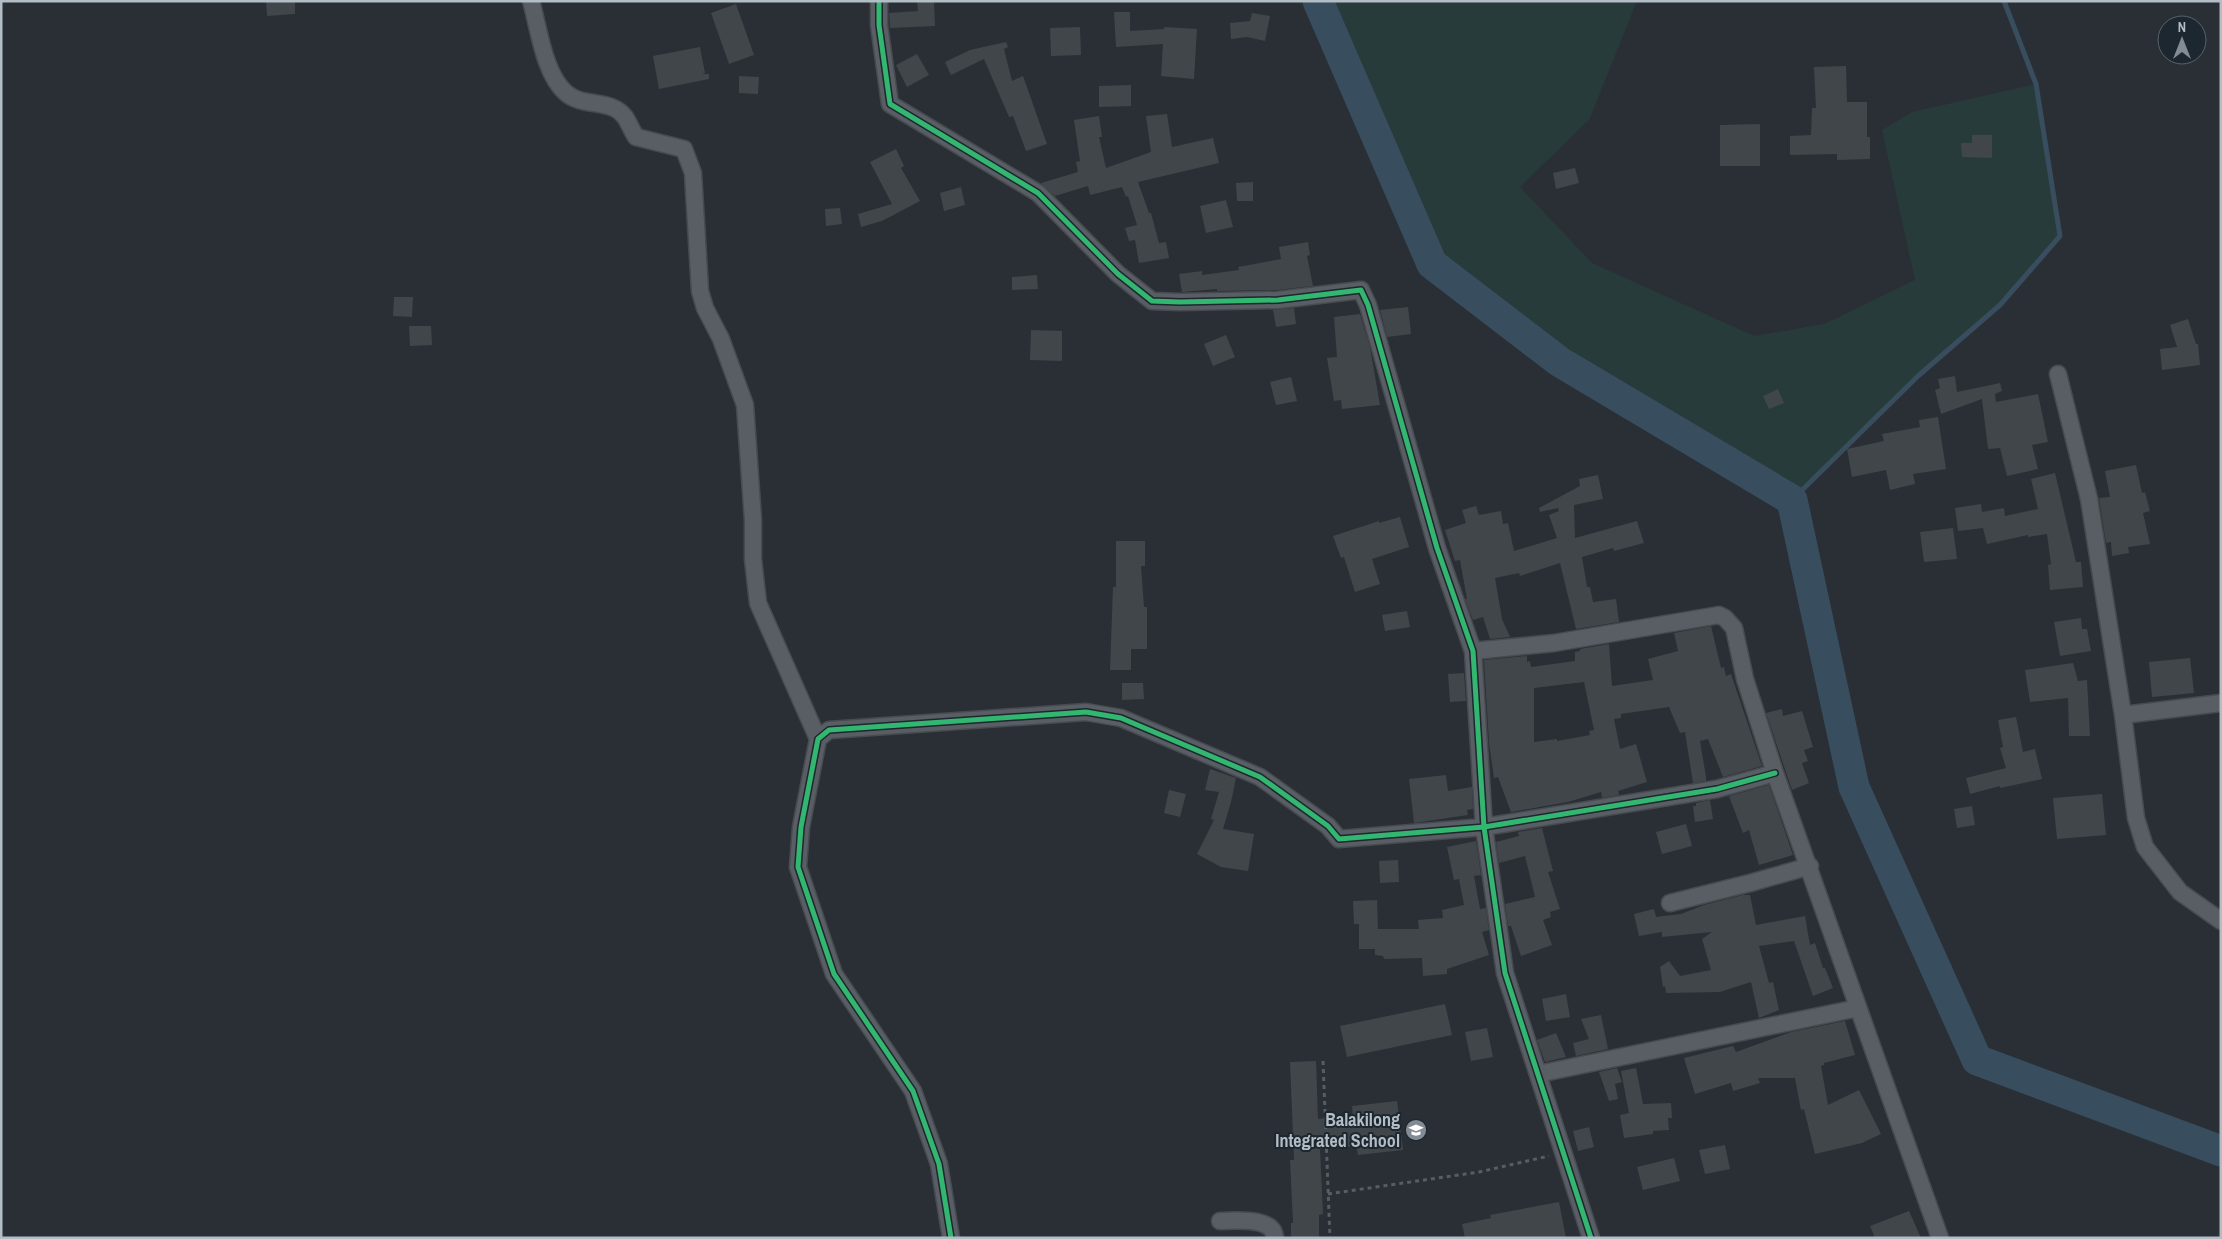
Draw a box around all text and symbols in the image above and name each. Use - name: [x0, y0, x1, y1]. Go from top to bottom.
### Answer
- north arrow: [2157, 15, 2207, 65]
- text: N: [2178, 18, 2186, 36]
- place label: Balakilong Integrated School: [1275, 1107, 1400, 1153]
- school or university icon: Balakilong Integrated School: [1404, 1118, 1428, 1142]

